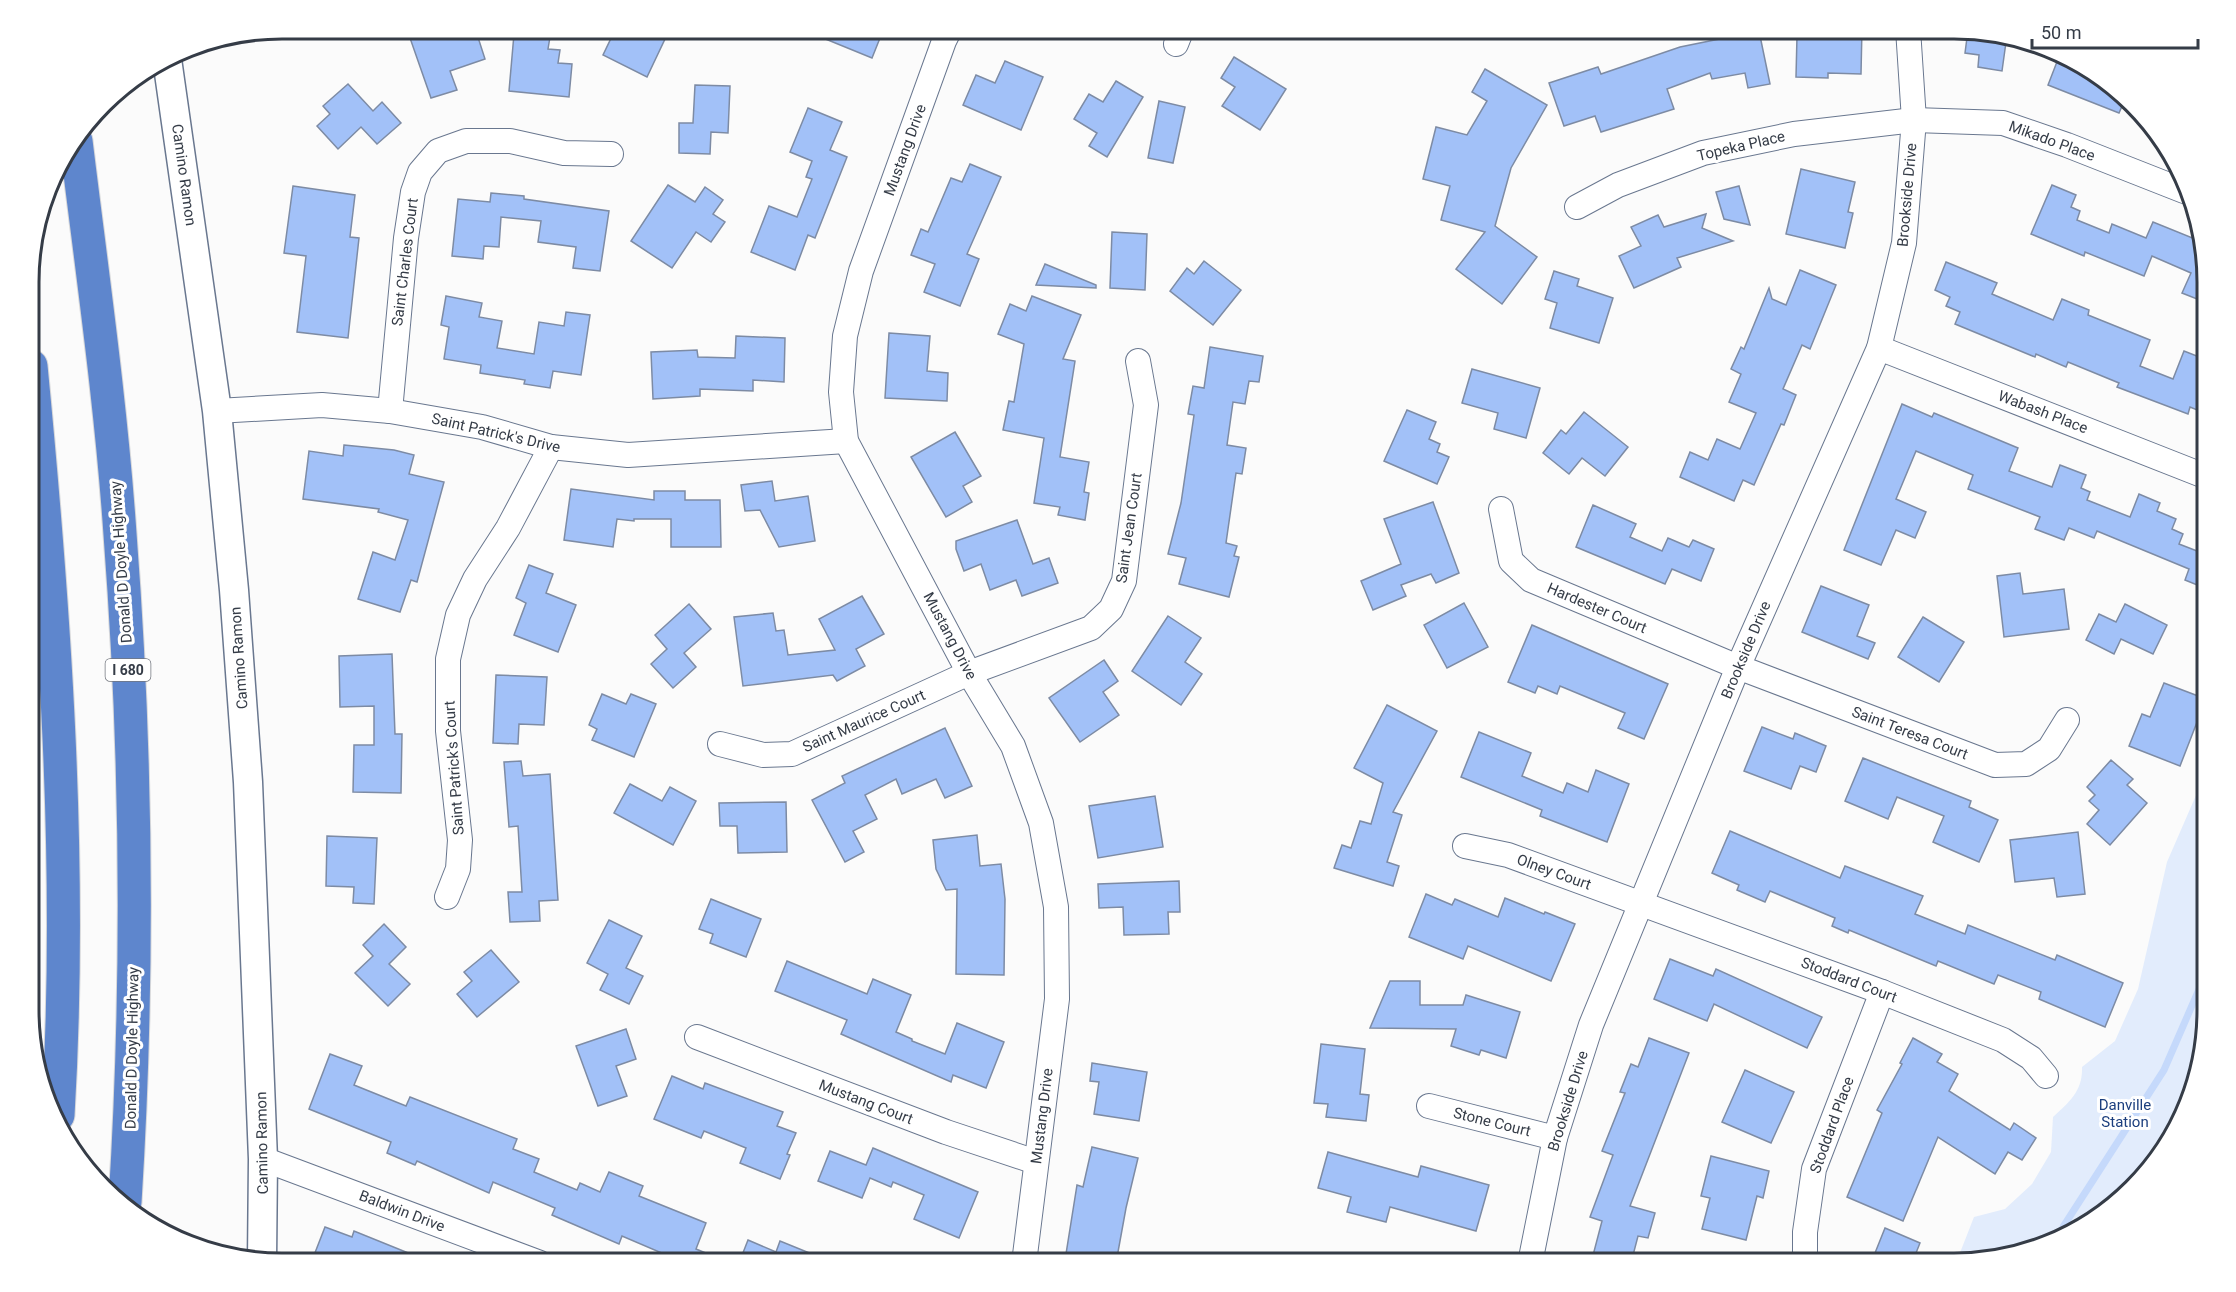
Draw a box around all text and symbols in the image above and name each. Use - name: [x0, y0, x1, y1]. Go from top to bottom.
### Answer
- scale bar: [2032, 12, 2198, 50]
- text: 50 m: [2041, 22, 2081, 43]
- street label: Mustang Drive: [880, 102, 930, 198]
- street label: Mikado Place: [2006, 117, 2098, 165]
- street label: Camino Ramon: [168, 123, 200, 227]
- street label: Topeka Place: [1695, 127, 1787, 165]
- street label: Brookside Drive: [1893, 142, 1921, 248]
- street label: Saint Charles Court: [388, 197, 422, 327]
- street label: Wabash Place: [1996, 387, 2090, 437]
- street label: Saint Patrick's Drive: [430, 409, 562, 457]
- street label: Saint Jean Court: [1112, 472, 1146, 584]
- street label: Donald D Doyle Highway: [106, 480, 136, 644]
- street label: Hardester Court: [1544, 579, 1650, 637]
- street label: Mustang Drive: [919, 589, 981, 683]
- street label: Brookside Drive: [1717, 598, 1775, 701]
- street label: Camino Ramon: [226, 606, 252, 710]
- road number: I 680: [106, 659, 150, 681]
- street label: Saint Maurice Court: [800, 686, 928, 756]
- street label: Saint Patrick's Court: [440, 700, 468, 836]
- street label: Saint Teresa Court: [1849, 703, 1971, 763]
- street label: Olney Court: [1514, 850, 1594, 894]
- street label: Stoddard Court: [1798, 953, 1900, 1007]
- street label: Donald D Doyle Highway: [122, 967, 142, 1129]
- street label: Brookside Drive: [1544, 1048, 1592, 1153]
- street label: Mustang Drive: [1027, 1067, 1057, 1165]
- street label: Stoddard Place: [1806, 1074, 1858, 1176]
- street label: Mustang Court: [816, 1076, 916, 1128]
- street label: Camino Ramon: [252, 1092, 272, 1194]
- park label: Danville Station: [2099, 1096, 2151, 1131]
- street label: Stone Court: [1451, 1104, 1533, 1140]
- street label: Baldwin Drive: [357, 1186, 447, 1236]

